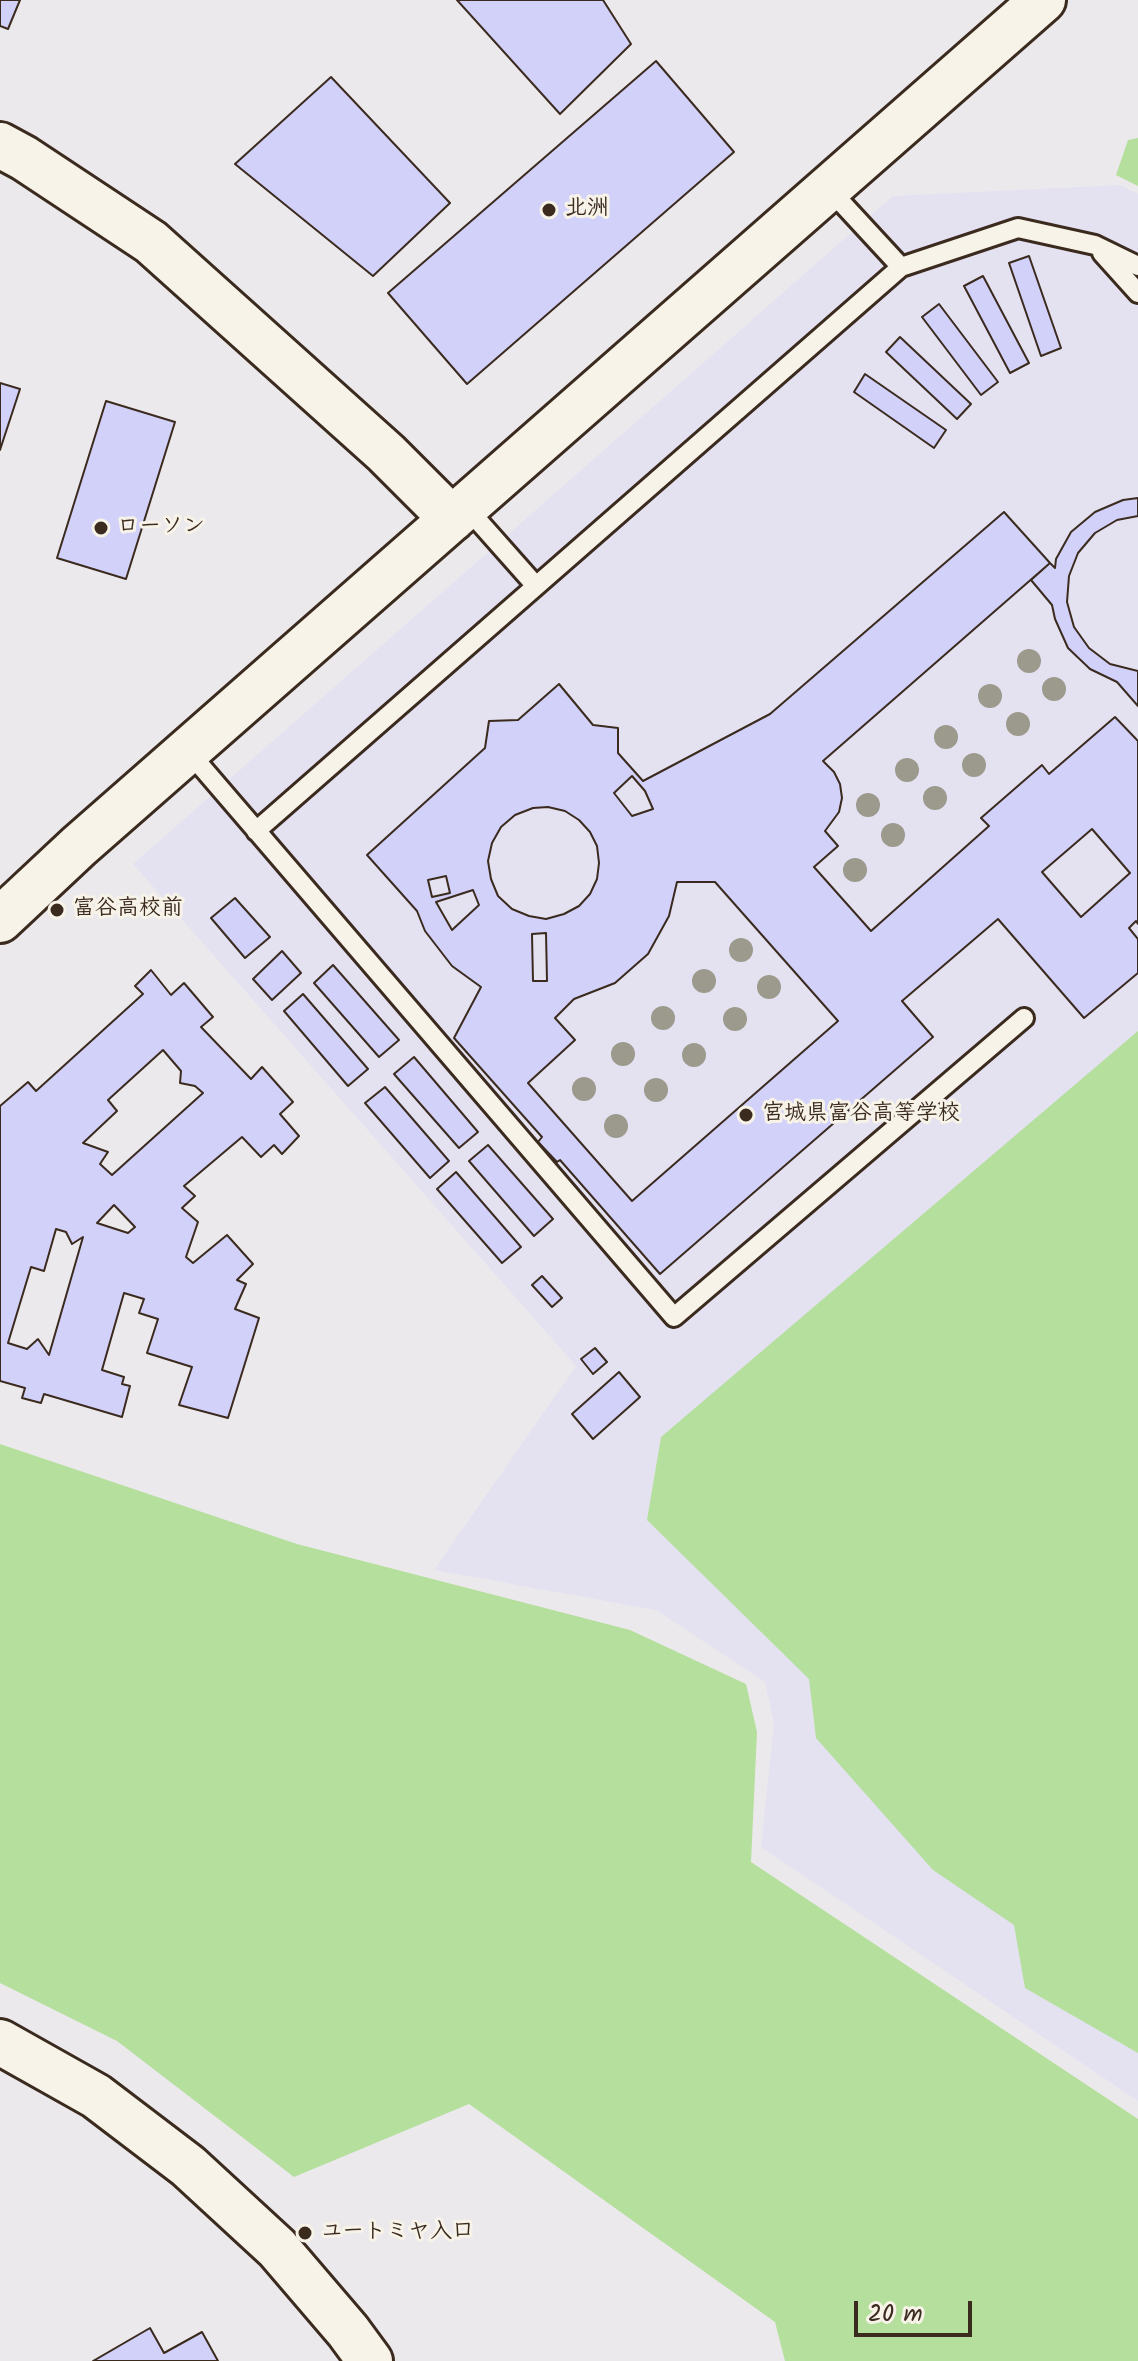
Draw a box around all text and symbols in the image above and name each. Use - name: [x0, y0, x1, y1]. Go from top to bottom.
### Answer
- place label: 北洲: [565, 197, 609, 223]
- marker: 北洲: [540, 201, 558, 219]
- place label: ローソン: [117, 515, 205, 541]
- marker: ローソン: [92, 519, 110, 537]
- place label: 富谷高校前: [73, 897, 183, 923]
- marker: 富谷高校前: [48, 901, 66, 919]
- place label: 宮城県富谷高等学校: [762, 1102, 960, 1128]
- marker: 宮城県富谷高等学校: [737, 1106, 755, 1124]
- place label: ユートミヤ入口: [321, 2220, 474, 2246]
- marker: ユートミヤ入口: [296, 2224, 314, 2242]
- scale bar: [858, 2285, 976, 2335]
- text: 20 m: [868, 2295, 923, 2334]

